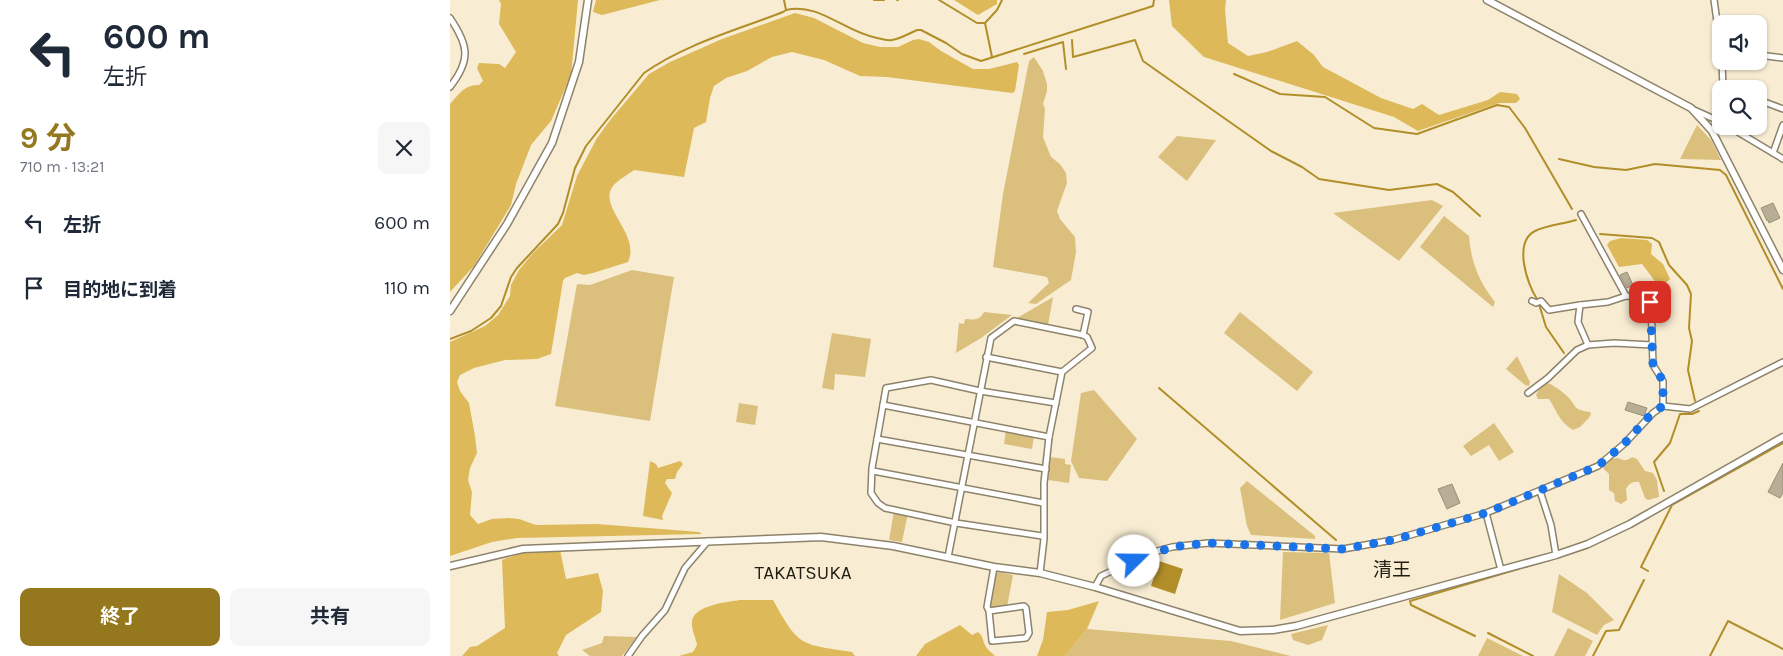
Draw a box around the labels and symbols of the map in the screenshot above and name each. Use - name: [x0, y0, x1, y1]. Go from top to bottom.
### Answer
- pin: [1629, 281, 1671, 323]
- position arrow: [1107, 534, 1159, 586]
- district label: 清王: [1373, 559, 1411, 581]
- district label: TAKATSUKA: [754, 562, 852, 584]

